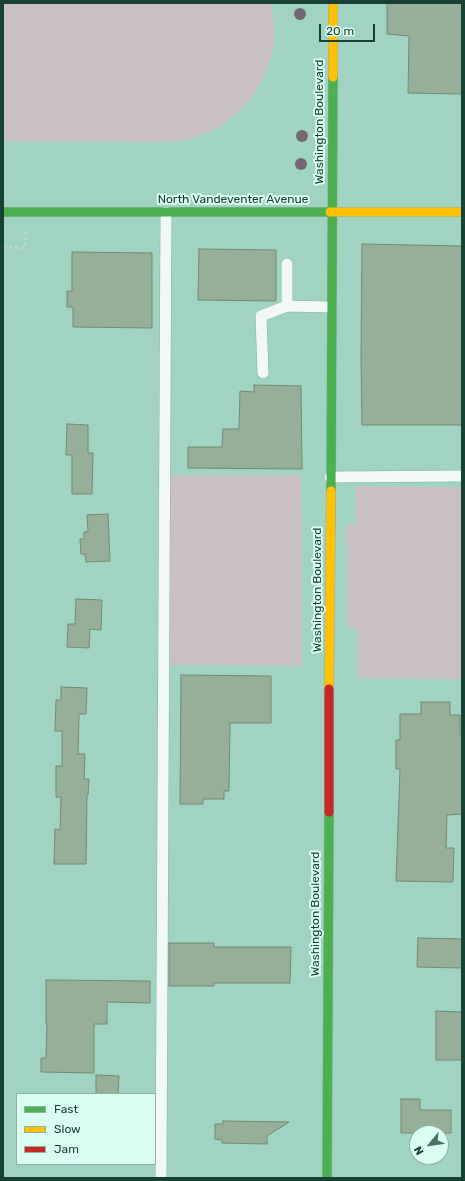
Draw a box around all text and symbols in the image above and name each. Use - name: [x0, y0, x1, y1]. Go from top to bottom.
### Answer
- scale bar: [321, 16, 377, 42]
- text: 20 m: [326, 24, 354, 38]
- street label: Washington Boulevard: [313, 60, 327, 184]
- street label: North Vandeventer Avenue: [158, 193, 308, 207]
- street label: Washington Boulevard: [311, 528, 325, 652]
- street label: Washington Boulevard: [309, 852, 323, 976]
- legend: [16, 1093, 156, 1165]
- text: Fast: [54, 1102, 78, 1116]
- text: Slow: [54, 1122, 81, 1136]
- north arrow: [409, 1125, 449, 1165]
- text: Jam: [54, 1142, 79, 1156]
- text: N: [411, 1144, 427, 1157]

